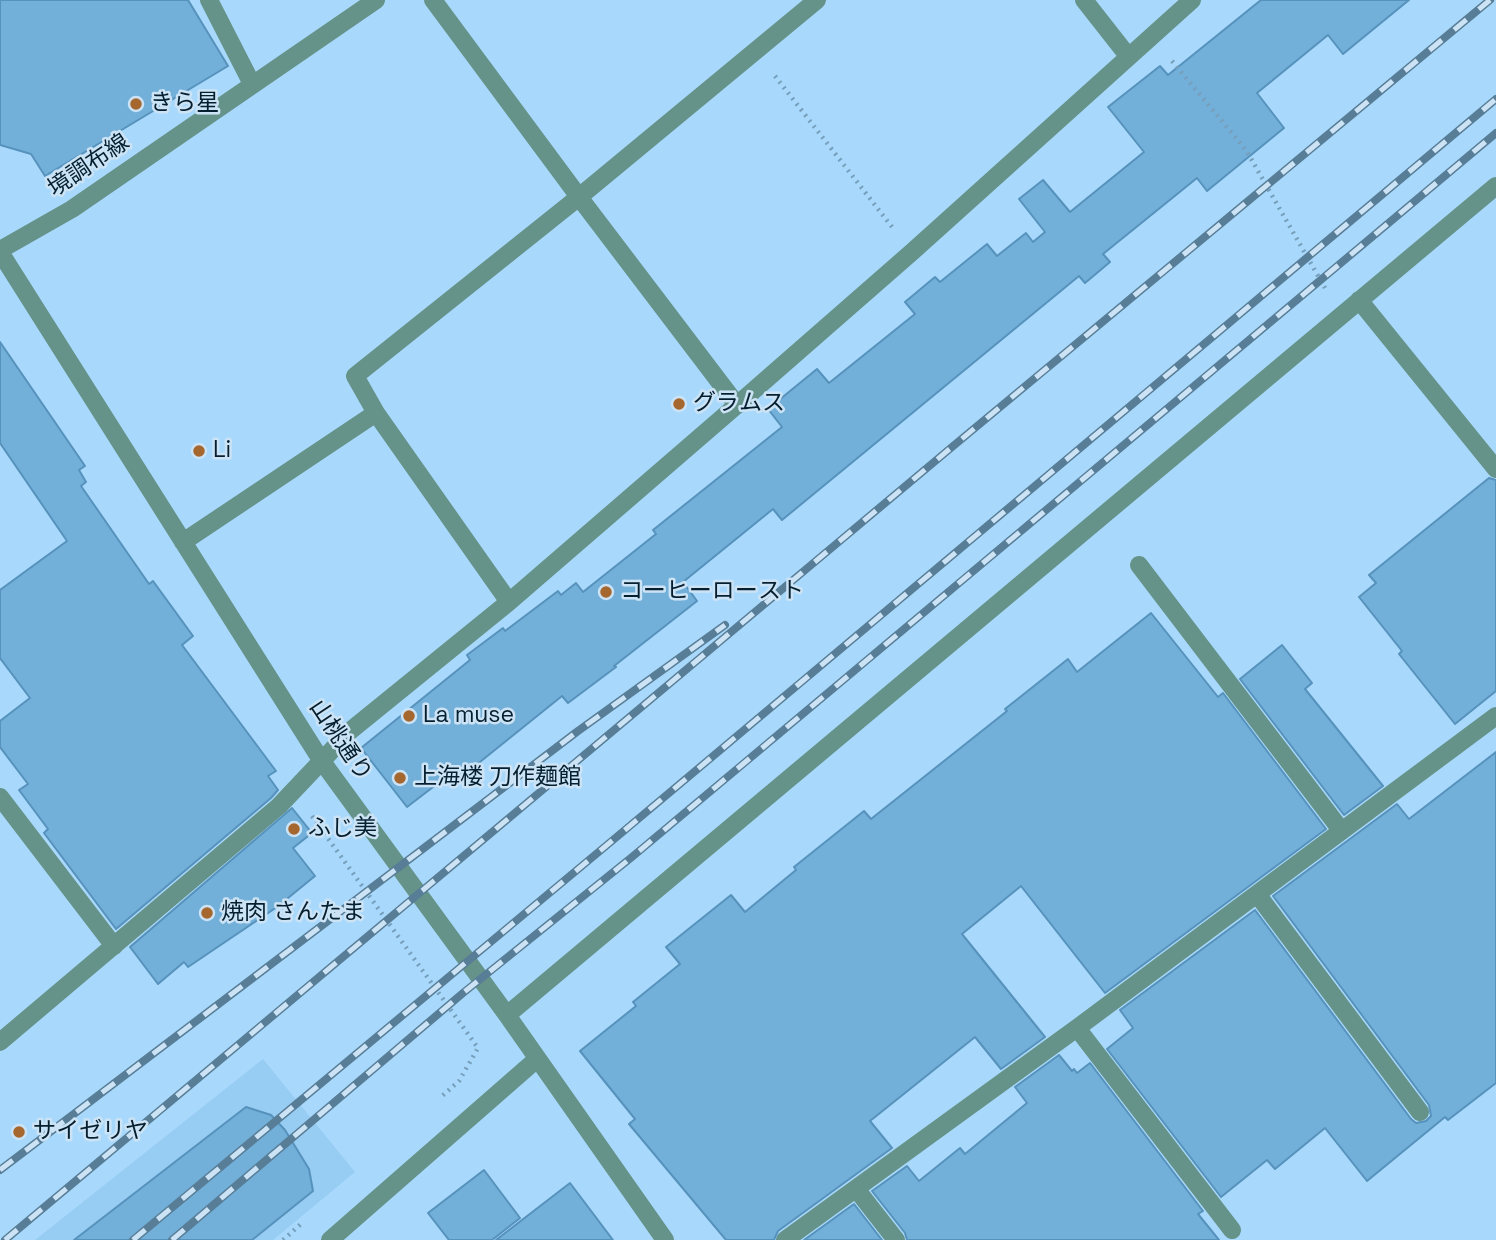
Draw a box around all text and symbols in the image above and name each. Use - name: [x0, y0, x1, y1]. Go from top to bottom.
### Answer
- place label: きら星: [150, 90, 219, 118]
- marker: きら星: [128, 96, 144, 112]
- street label: 境調布線: [43, 129, 135, 203]
- place label: グラムス: [693, 390, 785, 418]
- marker: グラムス: [671, 396, 687, 412]
- place label: Li: [213, 437, 231, 465]
- marker: Li: [191, 443, 207, 459]
- place label: コーヒーロースト: [620, 578, 804, 606]
- marker: コーヒーロースト: [598, 584, 614, 600]
- street label: 山桃通り: [303, 695, 377, 787]
- place label: La muse: [423, 702, 514, 730]
- marker: La muse: [401, 708, 417, 724]
- place label: 上海楼 刀作麺館: [414, 764, 581, 792]
- marker: 上海楼 刀作麺館: [392, 770, 408, 786]
- place label: ふじ美: [308, 815, 377, 843]
- marker: ふじ美: [286, 821, 302, 837]
- place label: 焼肉 さんたま: [221, 899, 365, 927]
- marker: 焼肉 さんたま: [199, 905, 215, 921]
- place label: サイゼリヤ: [33, 1118, 148, 1146]
- marker: サイゼリヤ: [11, 1124, 27, 1140]

